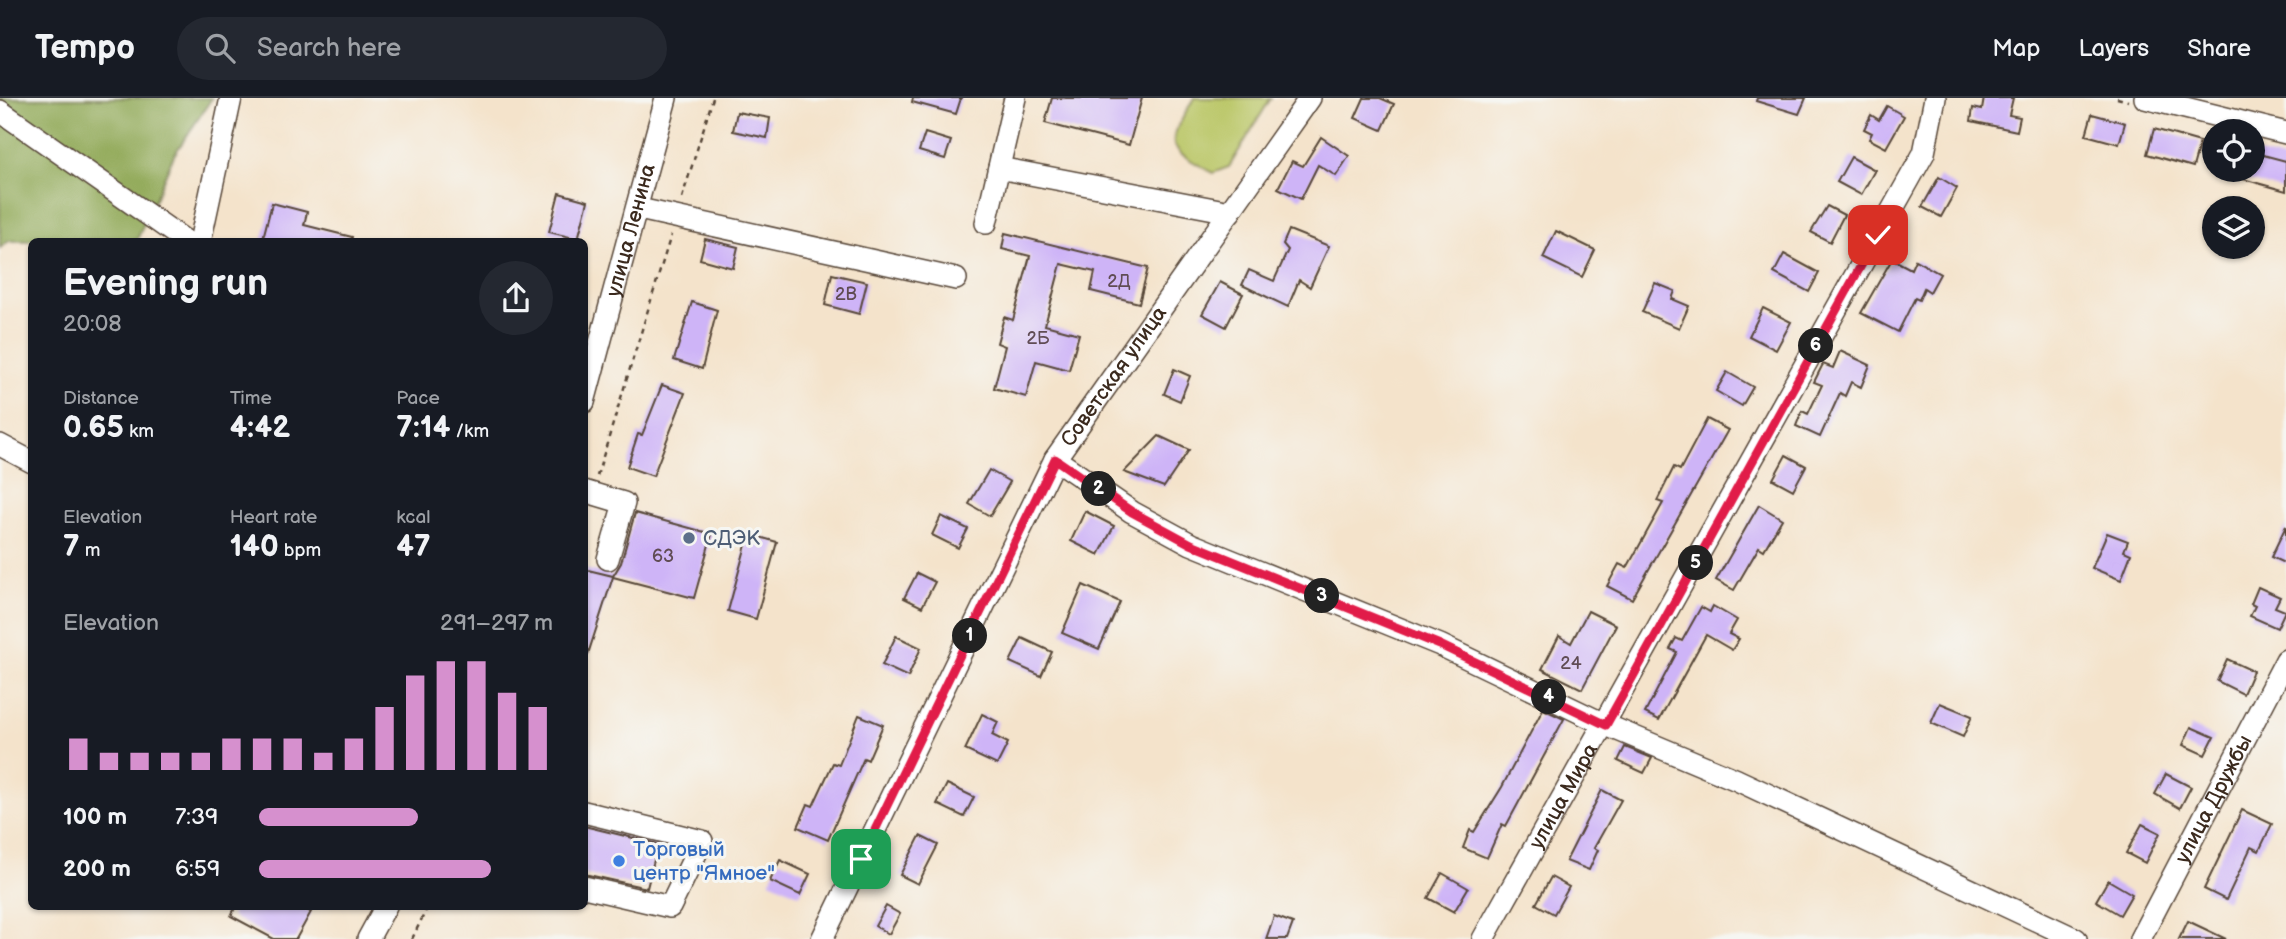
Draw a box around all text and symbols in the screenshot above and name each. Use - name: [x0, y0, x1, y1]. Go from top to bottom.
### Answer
- search box: [177, 17, 667, 80]
- text: Tempo: [35, 28, 135, 68]
- icon: search: [201, 29, 239, 67]
- text: Search here: [257, 33, 401, 64]
- text: Map: [1992, 34, 2040, 63]
- text: Layers: [2078, 34, 2149, 63]
- text: Share: [2187, 34, 2251, 63]
- map controls: [2202, 119, 2265, 259]
- button: locate: [2202, 119, 2265, 182]
- street label: улица Ленина: [601, 160, 661, 300]
- button: layers: [2202, 196, 2265, 259]
- pin: [1848, 205, 1908, 265]
- icon: check: [1859, 216, 1897, 254]
- text: Evening run: [63, 261, 268, 306]
- button: share: [479, 261, 553, 335]
- house number: 2Д: [1107, 271, 1131, 292]
- house number: 2В: [835, 284, 857, 305]
- street label: Советская улица: [1056, 301, 1172, 452]
- text: 20:08: [63, 310, 122, 338]
- house number: 2Б: [1026, 328, 1050, 349]
- pin: 6: [1798, 328, 1834, 364]
- text: 6: [1810, 334, 1821, 357]
- text: Distance: [63, 387, 139, 410]
- text: Time: [230, 387, 272, 410]
- text: Pace: [396, 387, 440, 410]
- text: 0.65: [63, 410, 124, 446]
- text: 4:42: [230, 410, 290, 446]
- text: 7:14: [396, 410, 450, 446]
- text: km: [124, 420, 154, 443]
- text: /km: [450, 420, 489, 443]
- pin: 2: [1082, 472, 1116, 506]
- text: 2: [1093, 477, 1104, 500]
- text: Elevation: [63, 506, 142, 529]
- text: Heart rate: [230, 506, 317, 529]
- text: kcal: [396, 506, 430, 529]
- place label: СДЭК: [703, 526, 760, 551]
- text: 7: [63, 529, 80, 565]
- text: 140: [230, 529, 279, 565]
- text: 47: [396, 529, 431, 565]
- marker: СДЭК: [681, 530, 697, 546]
- text: m: [80, 539, 100, 562]
- text: bpm: [279, 539, 321, 562]
- house number: 63: [652, 546, 674, 567]
- pin: 5: [1678, 546, 1714, 580]
- text: 5: [1690, 551, 1701, 574]
- pin: 3: [1304, 578, 1340, 614]
- text: 3: [1316, 584, 1327, 607]
- text: Elevation: [63, 609, 159, 637]
- text: 291–297 m: [440, 609, 553, 637]
- pin: 1: [953, 618, 988, 654]
- text: 1: [966, 624, 974, 647]
- house number: 24: [1560, 653, 1582, 674]
- pin: 4: [1532, 680, 1566, 714]
- text: 4: [1543, 685, 1554, 708]
- street label: улица Дружбы: [2170, 731, 2258, 868]
- street label: улица Мира: [1524, 738, 1604, 854]
- text: 100 m: [63, 803, 127, 831]
- text: 7:39: [175, 803, 218, 831]
- pin: [831, 829, 891, 889]
- place label: Торговый центр "Ямное": [633, 837, 775, 886]
- icon: arrive: [842, 840, 880, 878]
- marker: Торговый центр "Ямное": [611, 853, 627, 869]
- text: 200 m: [63, 855, 131, 883]
- text: 6:59: [175, 855, 220, 883]

